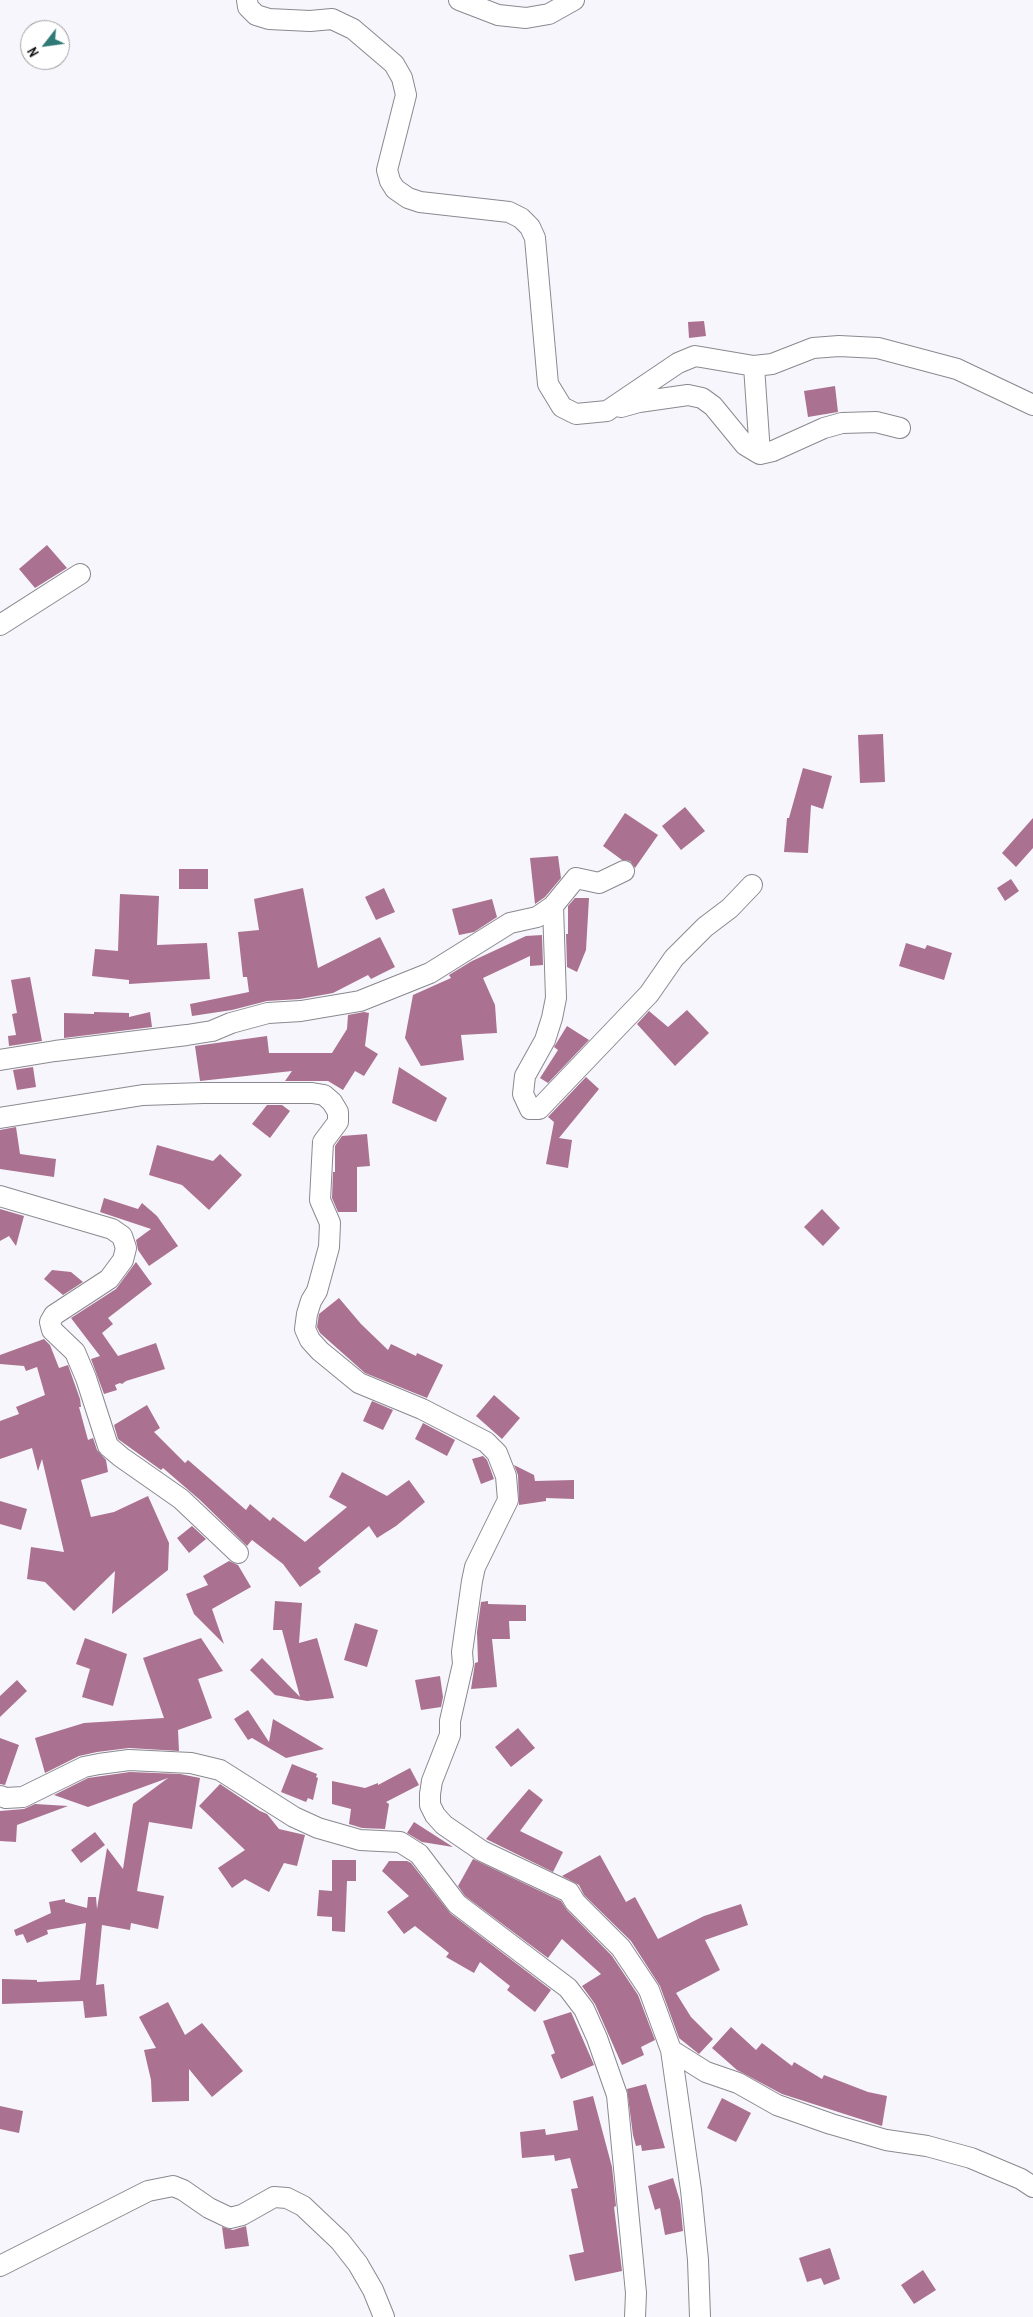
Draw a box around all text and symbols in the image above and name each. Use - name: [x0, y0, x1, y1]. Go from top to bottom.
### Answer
- north arrow: [20, 20, 70, 70]
- text: N: [23, 44, 43, 60]

